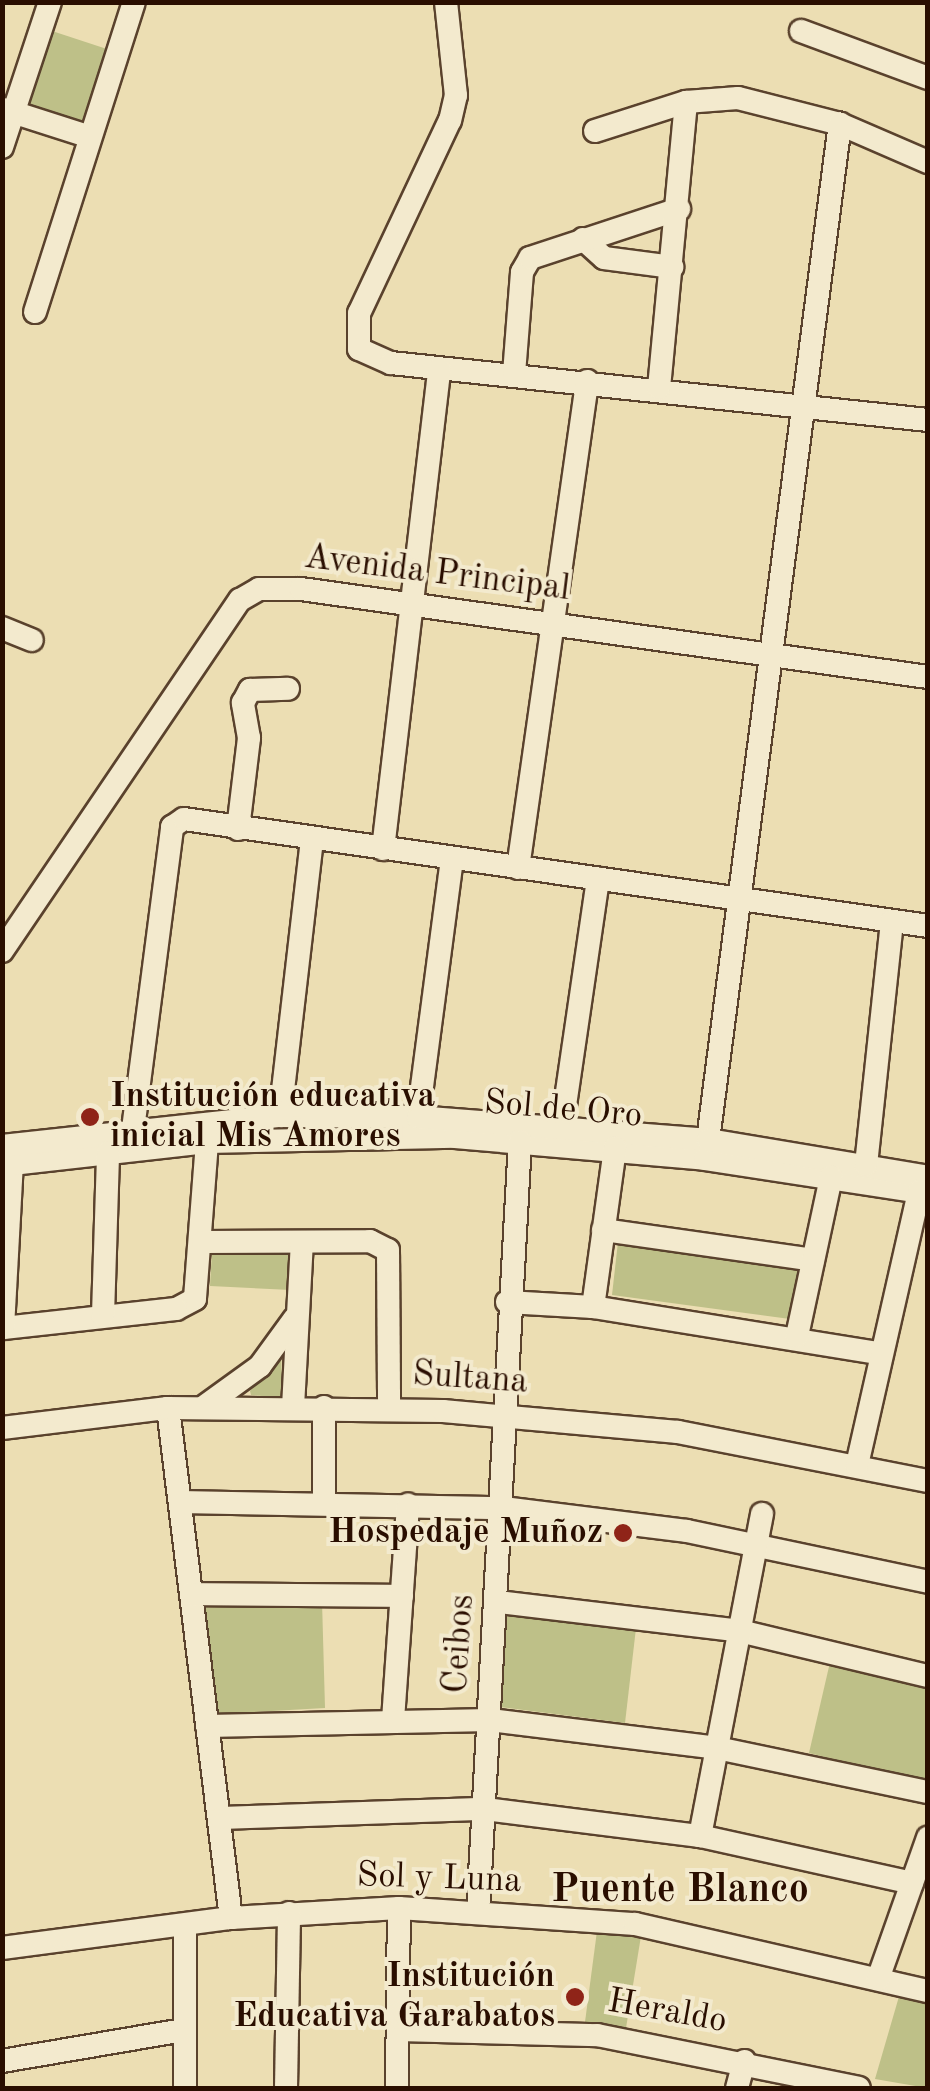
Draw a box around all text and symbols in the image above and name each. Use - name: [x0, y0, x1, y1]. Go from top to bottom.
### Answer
- street label: Avenida Principal: [302, 537, 572, 611]
- place label: Institución educativa inicial Mis Amores: [110, 1076, 435, 1158]
- street label: Sol de Oro: [482, 1082, 644, 1138]
- marker: Institución educativa inicial Mis Amores: [79, 1106, 101, 1128]
- street label: Sultana: [411, 1354, 529, 1404]
- place label: Hospedaje Muñoz: [328, 1512, 603, 1554]
- marker: Hospedaje Muñoz: [612, 1522, 634, 1544]
- street label: Ceibos: [436, 1593, 484, 1695]
- street label: Sol y Luna: [356, 1855, 522, 1903]
- district label: Puente Blanco: [551, 1867, 809, 1915]
- place label: Institución Educativa Garabatos: [233, 1956, 555, 2038]
- street label: Heraldo: [604, 1981, 730, 2043]
- marker: Institución Educativa Garabatos: [564, 1986, 586, 2008]

